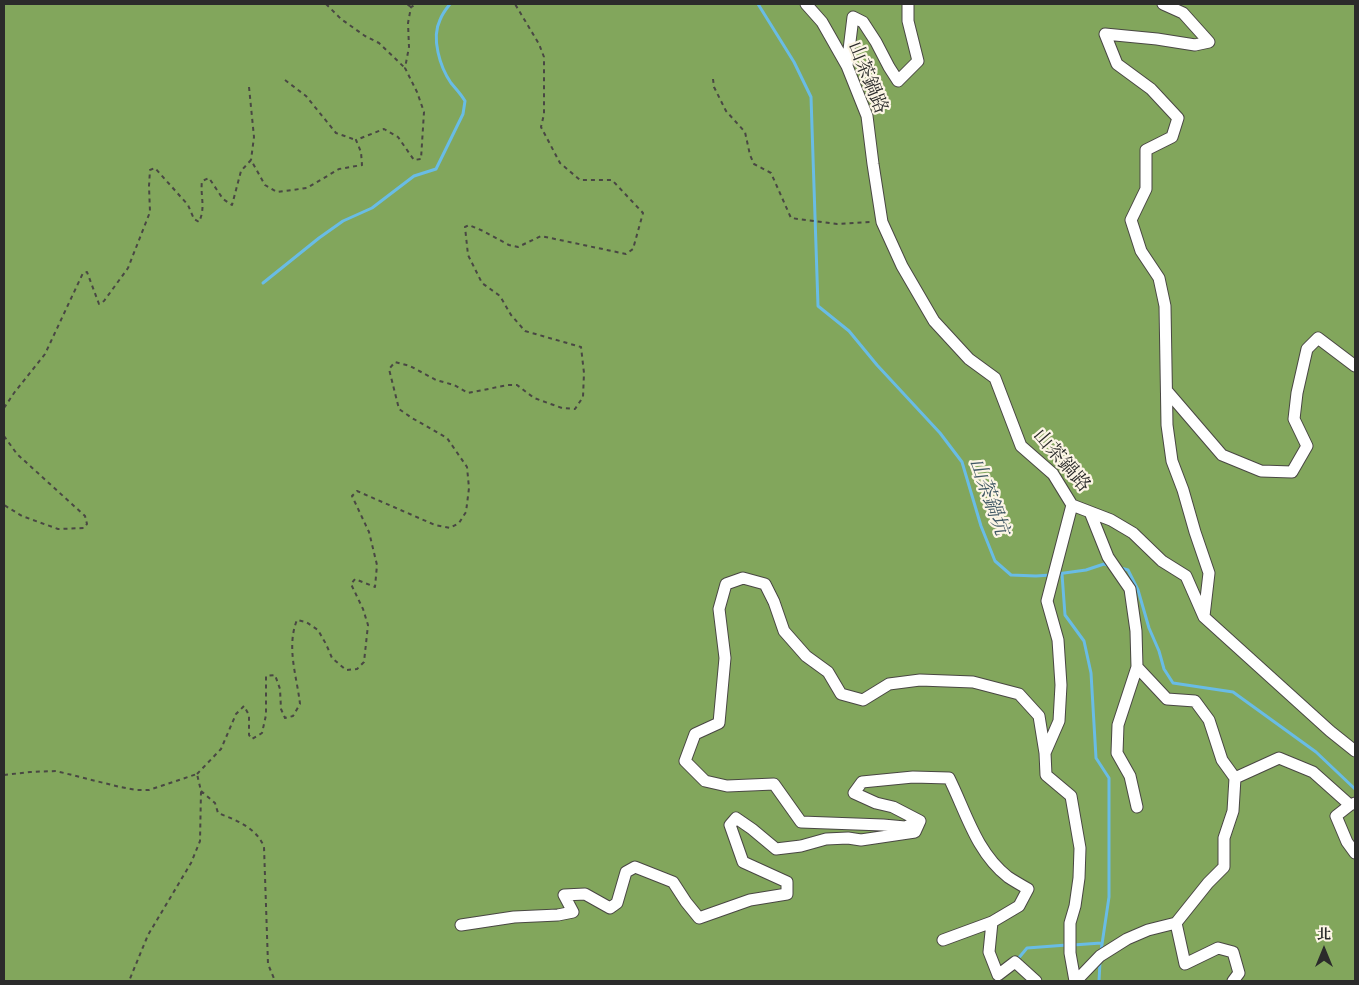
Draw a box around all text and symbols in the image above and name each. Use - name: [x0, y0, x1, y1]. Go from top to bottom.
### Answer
- street label: 山茶鍋路: [842, 38, 892, 118]
- street label: 山茶鍋路: [1027, 425, 1095, 497]
- water label: 山茶鍋坑: [963, 455, 1013, 539]
- north arrow: [1299, 925, 1349, 975]
- text: 北: [1317, 925, 1331, 944]

